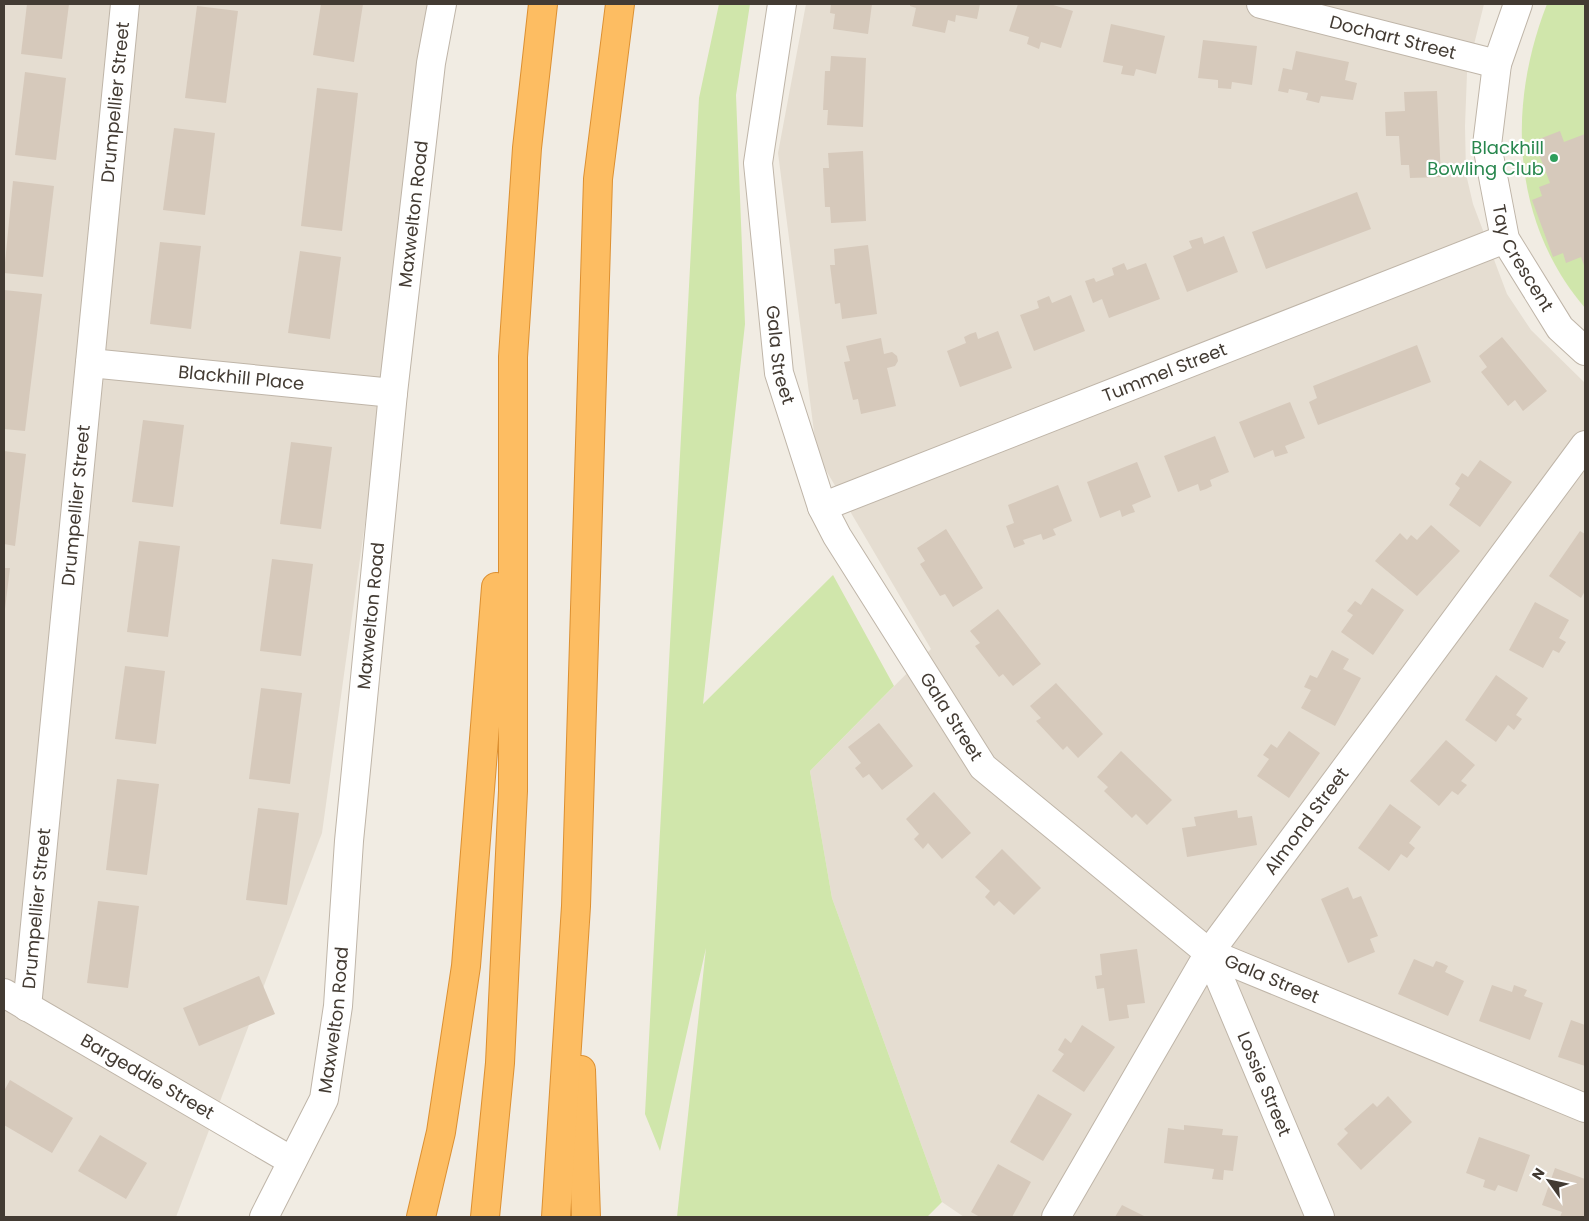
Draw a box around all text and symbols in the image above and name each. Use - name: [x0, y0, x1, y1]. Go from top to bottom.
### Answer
- street label: Dochart Street: [1327, 9, 1459, 65]
- street label: Drumpellier Street: [95, 21, 135, 184]
- place label: Blackhill Bowling Club: [1427, 135, 1544, 181]
- street label: Maxwelton Road: [392, 139, 434, 289]
- marker: Blackhill Bowling Club: [1548, 152, 1560, 164]
- street label: Tay Crescent: [1487, 202, 1560, 316]
- street label: Gala Street: [760, 304, 801, 407]
- street label: Tummel Street: [1099, 336, 1230, 408]
- street label: Blackhill Place: [177, 359, 306, 396]
- street label: Drumpellier Street: [55, 424, 96, 587]
- street label: Maxwelton Road: [351, 541, 390, 691]
- street label: Gala Street: [914, 667, 989, 766]
- street label: Almond Street: [1258, 762, 1354, 880]
- street label: Drumpellier Street: [16, 827, 56, 990]
- street label: Maxwelton Road: [312, 946, 354, 1095]
- street label: Gala Street: [1221, 948, 1323, 1009]
- street label: Bargeddie Street: [76, 1027, 219, 1125]
- street label: Lossie Street: [1231, 1028, 1298, 1140]
- north arrow: [1524, 1156, 1574, 1206]
- text: N: [1527, 1164, 1549, 1184]

